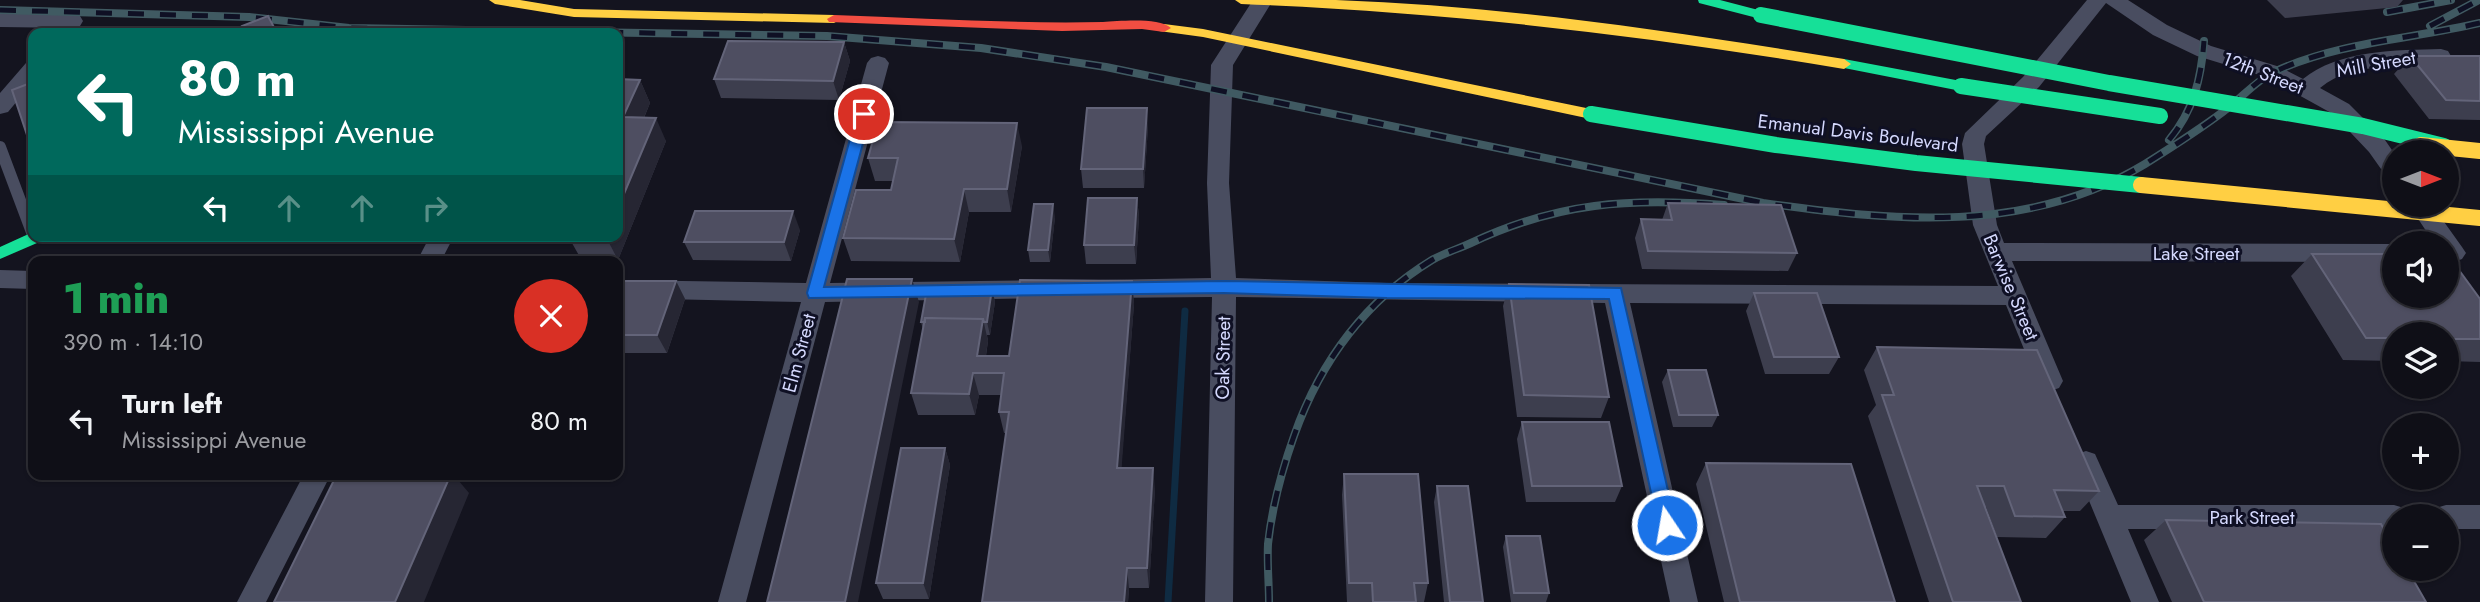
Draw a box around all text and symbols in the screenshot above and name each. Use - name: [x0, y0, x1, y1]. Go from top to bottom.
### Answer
- text: 80 m: [178, 44, 296, 114]
- street label: Mill Street: [2334, 44, 2418, 84]
- street label: 12th Street: [2219, 45, 2308, 101]
- icon: left: [63, 56, 154, 147]
- pin: [834, 84, 894, 144]
- icon: arrive: [845, 95, 883, 133]
- street label: Emanual Davis Boulevard: [1756, 107, 1960, 159]
- text: Mississippi Avenue: [178, 109, 435, 155]
- north arrow: [2382, 140, 2459, 217]
- map controls: [2382, 140, 2459, 581]
- icon: left: [197, 189, 235, 227]
- icon: ahead: [270, 189, 308, 227]
- icon: ahead: [343, 189, 381, 227]
- icon: right: [416, 189, 454, 227]
- street label: Barwise Street: [1976, 230, 2046, 345]
- button: sound: [2382, 231, 2459, 308]
- street label: Lake Street: [2153, 240, 2240, 267]
- text: 1 min: [63, 268, 169, 329]
- button: close: [514, 279, 588, 353]
- street label: Elm Street: [776, 310, 823, 395]
- street label: Oak Street: [1209, 316, 1237, 400]
- button: layers: [2382, 322, 2459, 399]
- text: 390 m · 14:10: [63, 325, 203, 359]
- text: Turn left: [122, 385, 222, 423]
- icon: left: [63, 402, 101, 440]
- text: 80 m: [530, 402, 588, 440]
- button: +: [2382, 413, 2459, 490]
- text: Mississippi Avenue: [122, 423, 306, 457]
- position arrow: [1630, 488, 1704, 562]
- street label: Park Street: [2210, 504, 2295, 531]
- button: −: [2382, 504, 2459, 581]

